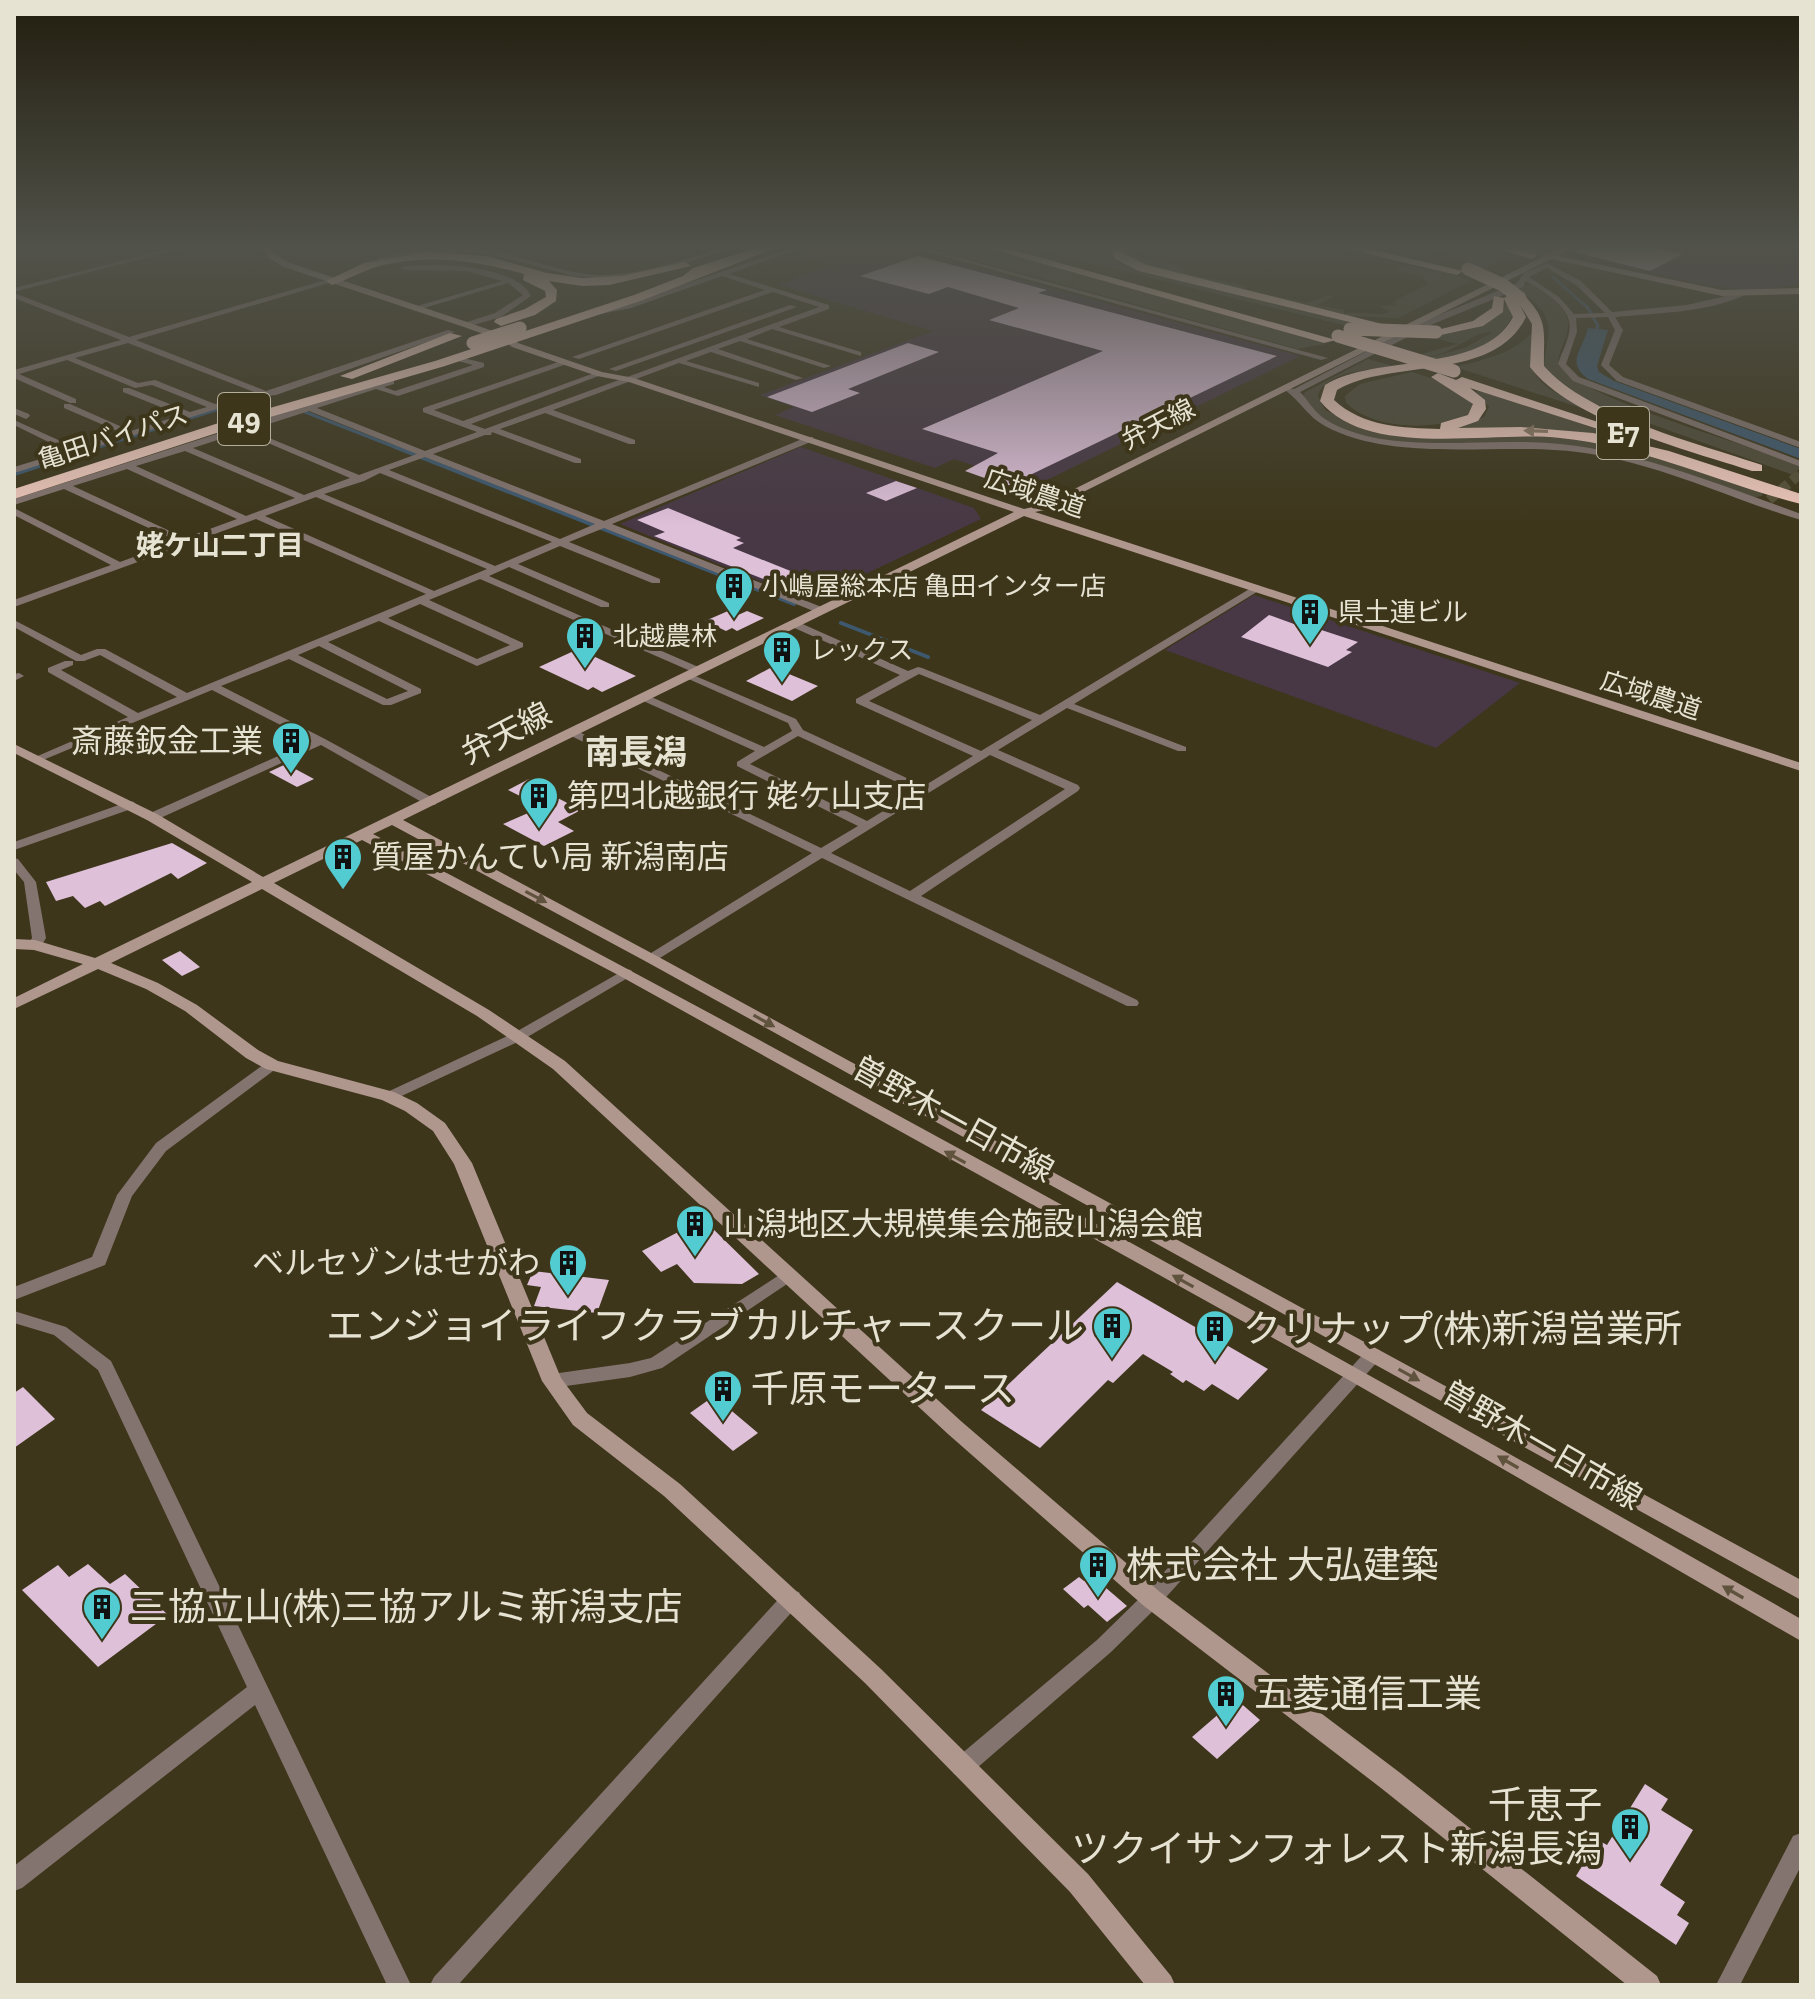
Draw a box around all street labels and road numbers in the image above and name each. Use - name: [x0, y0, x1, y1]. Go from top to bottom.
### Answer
- street label: 弁天線: [1116, 392, 1200, 456]
- road number: 49: [218, 393, 270, 445]
- street label: 亀田バイパス: [34, 398, 192, 476]
- road number: E7: [1597, 407, 1649, 459]
- street label: 広域農道: [981, 462, 1089, 524]
- street label: 広域農道: [1597, 664, 1705, 726]
- street label: 弁天線: [455, 694, 557, 772]
- street label: 曽野木一日市線: [846, 1048, 1060, 1190]
- street label: 曽野木一日市線: [1435, 1373, 1649, 1517]

